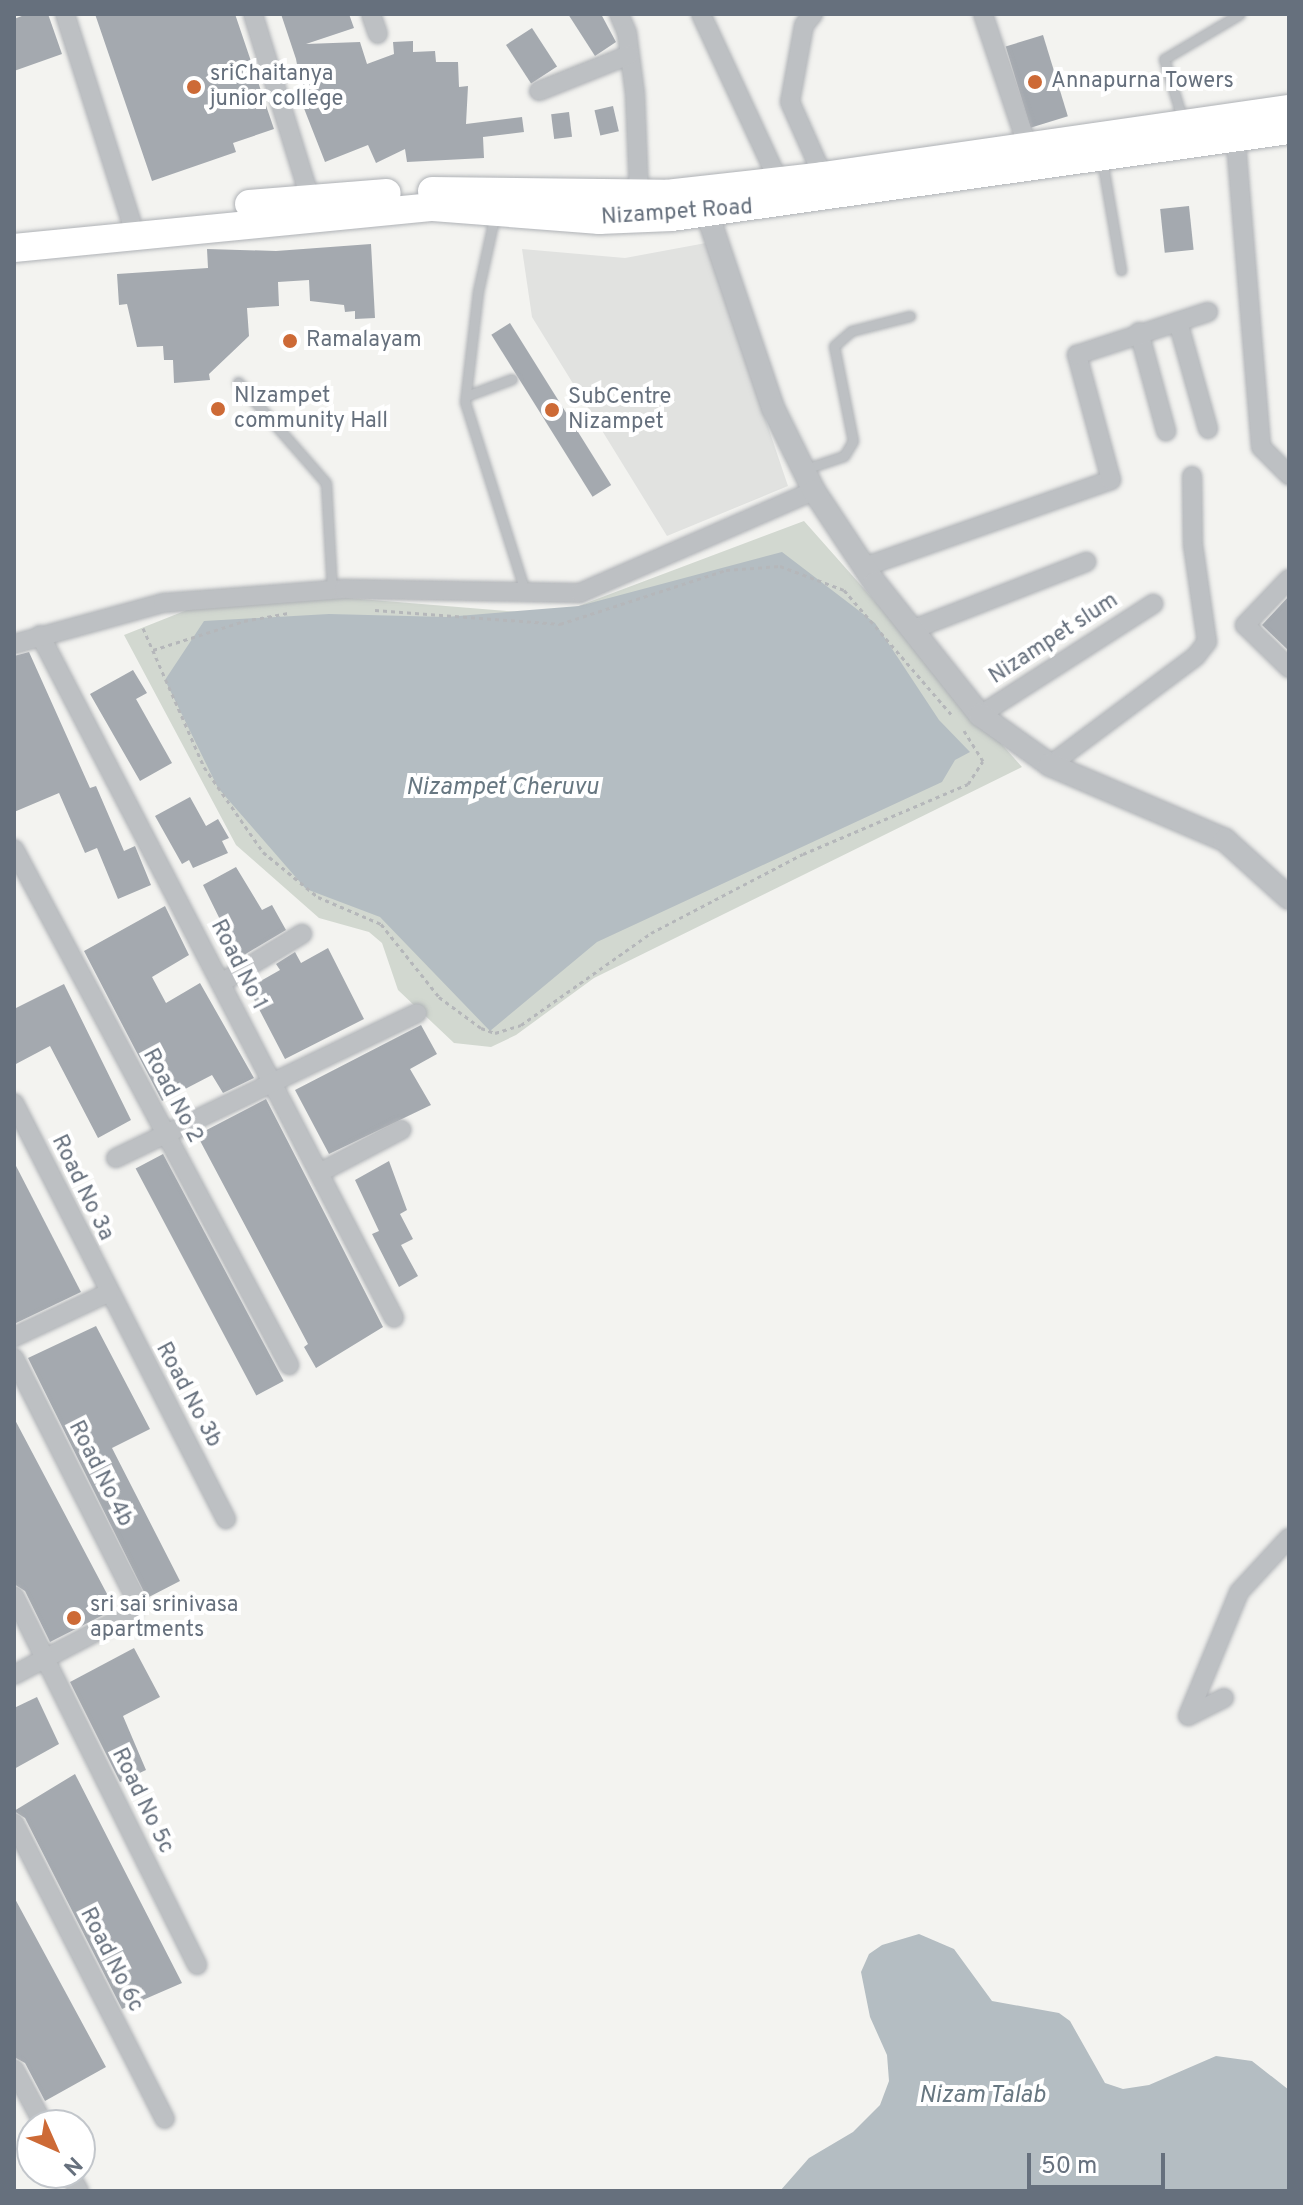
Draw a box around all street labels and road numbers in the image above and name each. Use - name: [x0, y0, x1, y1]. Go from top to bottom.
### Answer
- street label: Nizampet Road: [600, 195, 754, 231]
- street label: Nizampet slum: [985, 588, 1123, 690]
- street label: Road No 1: [204, 916, 272, 1014]
- street label: Road No 2: [136, 1044, 208, 1148]
- street label: Road No 3a: [45, 1131, 119, 1245]
- street label: Road No 3b: [149, 1338, 227, 1452]
- street label: Road No 4b: [62, 1417, 138, 1531]
- street label: Road No 5c: [105, 1744, 179, 1858]
- street label: Road No 6c: [74, 1904, 148, 2016]

